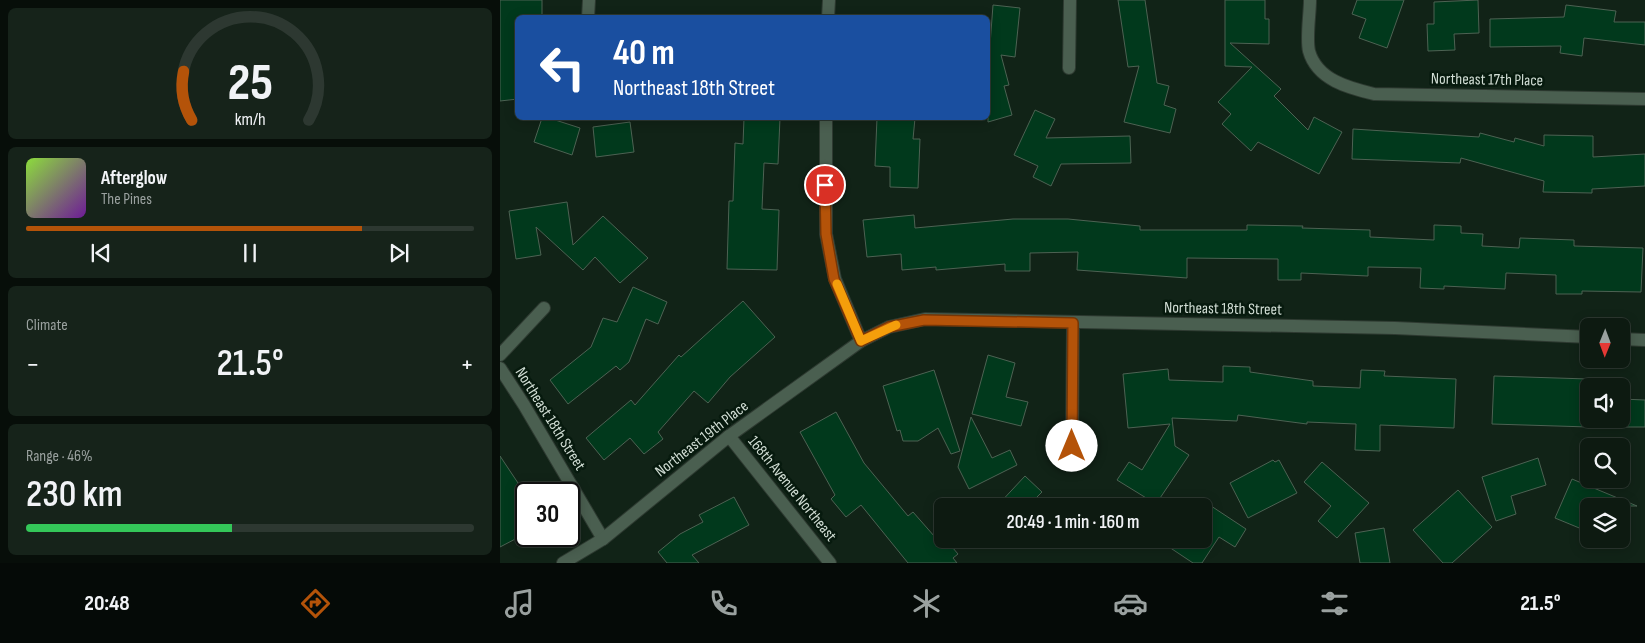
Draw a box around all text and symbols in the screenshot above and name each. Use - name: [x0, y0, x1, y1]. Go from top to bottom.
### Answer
- text: 40 m: [613, 32, 675, 75]
- icon: left: [530, 35, 595, 100]
- text: 25: [227, 52, 273, 115]
- street label: Northeast 17th Place: [1431, 70, 1543, 90]
- text: Northeast 18th Street: [613, 75, 775, 102]
- text: km/h: [235, 109, 265, 130]
- pin: [804, 164, 846, 206]
- text: Afterglow: [101, 167, 167, 190]
- icon: arrive: [811, 171, 839, 199]
- text: The Pines: [101, 190, 152, 209]
- icon: previous: [87, 239, 115, 267]
- icon: pause: [236, 239, 264, 267]
- icon: next: [385, 239, 413, 267]
- street label: Northeast 18th Street: [1164, 298, 1282, 320]
- text: Climate: [26, 316, 68, 335]
- north arrow: [1580, 318, 1630, 368]
- map controls: [1580, 318, 1630, 548]
- text: 21.5°: [216, 341, 284, 386]
- text: −: [26, 348, 40, 381]
- text: +: [460, 348, 474, 381]
- street label: Northeast 18th Street: [511, 364, 589, 474]
- button: sound: [1580, 378, 1630, 428]
- street label: Northeast 19th Place: [652, 397, 752, 481]
- position arrow: [1045, 419, 1097, 471]
- street label: 168th Avenue Northeast: [744, 432, 840, 546]
- button: search: [1580, 438, 1630, 488]
- text: Range · 46%: [26, 447, 93, 466]
- text: 230 km: [26, 472, 123, 517]
- speed limit sign: 30: [515, 482, 580, 547]
- button: layers: [1580, 498, 1630, 548]
- text: 20:49 · 1 min · 160 m: [1007, 511, 1139, 534]
- icon: directions: [298, 586, 333, 621]
- icon: music: [502, 586, 537, 621]
- icon: phone: [706, 586, 741, 621]
- icon: climate: [909, 586, 944, 621]
- icon: car: [1113, 586, 1148, 621]
- icon: filters: [1317, 586, 1352, 621]
- text: 20:48: [84, 590, 130, 617]
- text: 21.5°: [1520, 590, 1561, 617]

